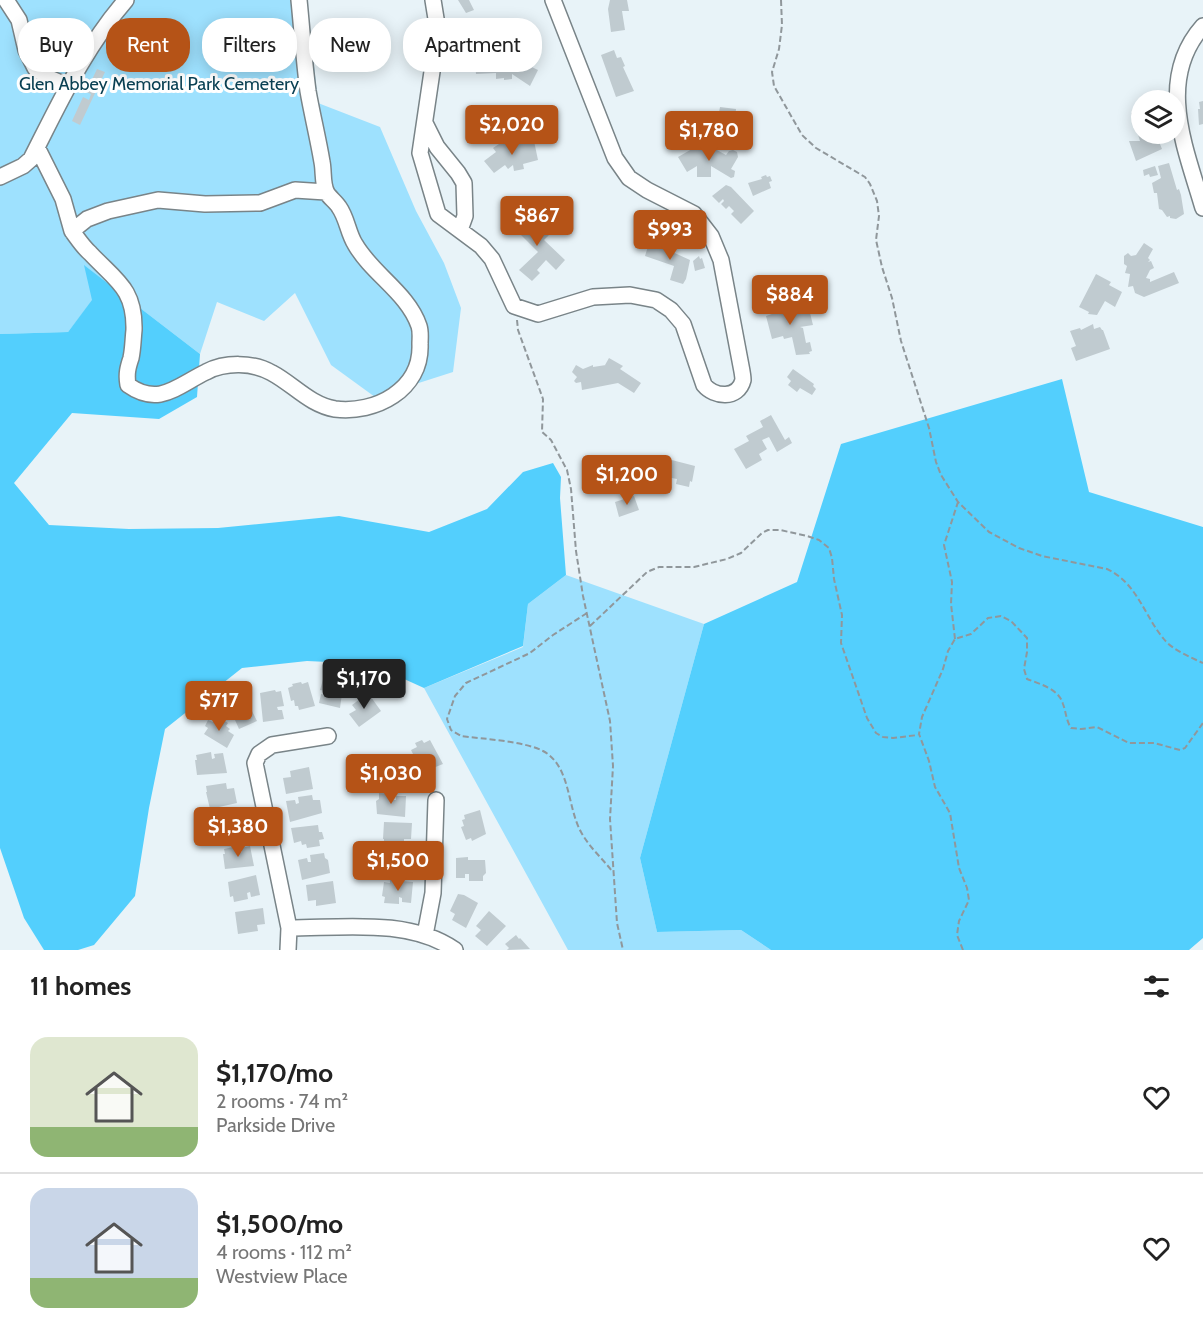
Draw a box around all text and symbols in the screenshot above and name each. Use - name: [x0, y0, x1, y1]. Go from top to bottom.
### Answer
- chip: Buy: [18, 18, 94, 72]
- chip: Rent: [106, 18, 190, 72]
- chip: Filters: [202, 18, 297, 72]
- chip: New: [309, 18, 391, 72]
- chip: Apartment: [403, 18, 542, 72]
- park label: Glen Abbey Memorial Park Cemetery: [19, 73, 299, 95]
- map controls: [1131, 90, 1185, 144]
- button: layers: [1131, 90, 1185, 144]
- pin: $2,020: [463, 105, 561, 156]
- pin: $1,780: [660, 111, 758, 162]
- text: $2,020: [479, 112, 545, 136]
- text: $1,780: [679, 118, 739, 142]
- pin: $867: [501, 196, 573, 247]
- text: $867: [514, 203, 560, 227]
- pin: $993: [634, 210, 706, 261]
- text: $993: [648, 217, 692, 241]
- pin: $884: [754, 275, 826, 326]
- text: $884: [766, 282, 814, 306]
- pin: $1,200: [578, 455, 676, 506]
- text: $1,200: [596, 462, 658, 486]
- pin: $1,170: [315, 659, 413, 710]
- text: $1,170: [337, 666, 391, 690]
- pin: $717: [183, 681, 255, 732]
- text: $717: [199, 688, 239, 712]
- pin: $1,030: [342, 754, 440, 805]
- text: $1,030: [360, 761, 422, 785]
- pin: $1,380: [189, 807, 287, 858]
- text: $1,380: [208, 814, 268, 838]
- pin: $1,500: [349, 841, 447, 892]
- text: $1,500: [367, 848, 429, 872]
- text: 11 homes: [30, 970, 131, 1002]
- icon: filters: [1140, 970, 1173, 1003]
- text: $1,170/mo: [216, 1057, 333, 1089]
- icon: home: [78, 1061, 150, 1133]
- icon: heart: [1140, 1081, 1173, 1114]
- text: 2 rooms · 74 m²: [216, 1089, 348, 1113]
- text: Parkside Drive: [216, 1113, 335, 1137]
- text: $1,500/mo: [216, 1208, 343, 1240]
- icon: home: [78, 1212, 150, 1284]
- icon: heart: [1140, 1232, 1173, 1265]
- text: 4 rooms · 112 m²: [216, 1240, 352, 1264]
- text: Westview Place: [216, 1264, 348, 1288]

